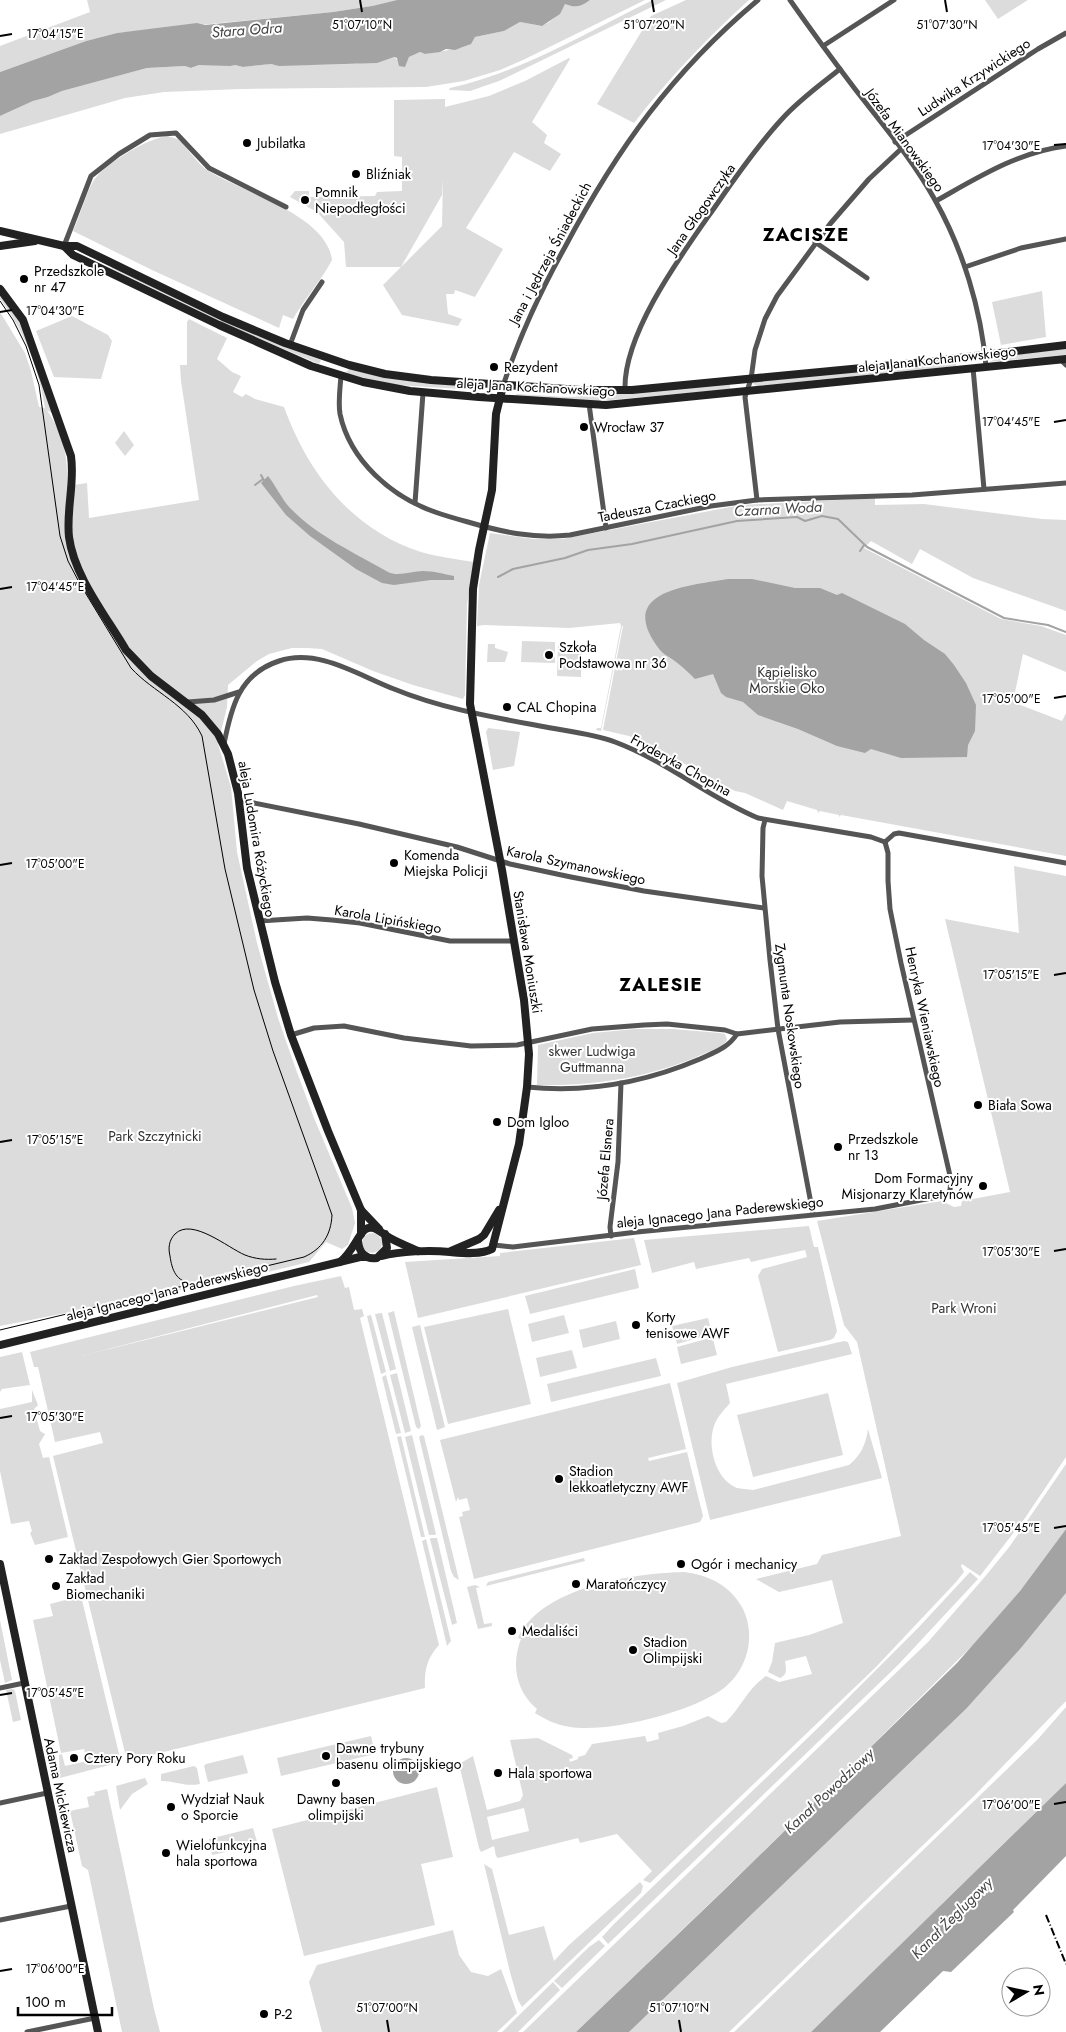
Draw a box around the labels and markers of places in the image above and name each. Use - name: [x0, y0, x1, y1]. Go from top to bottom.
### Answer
- place label: Jubilatka: [255, 133, 306, 153]
- marker: Jubilatka: [241, 137, 253, 149]
- place label: Bliźniak: [366, 164, 412, 184]
- marker: Bliźniak: [350, 168, 362, 180]
- place label: Pomnik Niepodłegłości: [315, 182, 406, 218]
- marker: Pomnik Niepodłegłości: [299, 194, 311, 206]
- place label: Przedszkole nr 47: [34, 261, 104, 297]
- marker: Przedszkole nr 47: [18, 273, 30, 285]
- place label: Rezydent: [504, 357, 558, 377]
- marker: Rezydent: [488, 361, 500, 373]
- place label: Wrocław 37: [594, 417, 665, 437]
- marker: Wrocław 37: [578, 421, 590, 433]
- place label: Szkoła Podstawowa nr 36: [559, 637, 667, 673]
- marker: Szkoła Podstawowa nr 36: [543, 649, 555, 661]
- place label: CAL Chopina: [517, 697, 596, 717]
- marker: CAL Chopina: [501, 701, 513, 713]
- place label: Komenda Miejska Policji: [404, 845, 488, 881]
- marker: Komenda Miejska Policji: [388, 857, 400, 869]
- place label: Biała Sowa: [988, 1095, 1052, 1115]
- marker: Biała Sowa: [972, 1099, 984, 1111]
- place label: Dom Igloo: [507, 1112, 570, 1132]
- marker: Dom Igloo: [491, 1116, 503, 1128]
- place label: Przedszkole nr 13: [848, 1129, 918, 1165]
- marker: Przedszkole nr 13: [832, 1141, 844, 1153]
- place label: Dom Formacyjny Misjonarzy Klaretynów: [841, 1168, 974, 1204]
- marker: Dom Formacyjny Misjonarzy Klaretynów: [977, 1180, 989, 1192]
- place label: Korty tenisowe AWF: [646, 1307, 730, 1343]
- marker: Korty tenisowe AWF: [630, 1319, 642, 1331]
- place label: Stadion lekkoatletyczny AWF: [569, 1461, 689, 1497]
- marker: Stadion lekkoatletyczny AWF: [553, 1473, 565, 1485]
- place label: Zakład Zespołowych Gier Sportowych: [59, 1549, 282, 1569]
- marker: Zakład Zespołowych Gier Sportowych: [43, 1553, 55, 1565]
- place label: Ogór i mechanicy: [691, 1554, 798, 1574]
- marker: Ogór i mechanicy: [675, 1558, 687, 1570]
- place label: Zakład Biomechaniki: [66, 1568, 145, 1604]
- place label: Maratończycy: [586, 1574, 667, 1594]
- marker: Maratończycy: [570, 1578, 582, 1590]
- marker: Zakład Biomechaniki: [50, 1580, 62, 1592]
- place label: Medaliści: [522, 1621, 578, 1641]
- marker: Medaliści: [506, 1625, 518, 1637]
- place label: Stadion Olimpijski: [643, 1632, 702, 1668]
- marker: Stadion Olimpijski: [627, 1644, 639, 1656]
- place label: Dawne trybuny basenu olimpijskiego: [336, 1738, 462, 1774]
- place label: Cztery Pory Roku: [84, 1748, 186, 1768]
- marker: Dawne trybuny basenu olimpijskiego: [320, 1750, 332, 1762]
- marker: Cztery Pory Roku: [68, 1752, 80, 1764]
- place label: Hala sportowa: [508, 1763, 592, 1783]
- marker: Hala sportowa: [492, 1767, 504, 1779]
- marker: Dawny basen olimpijski: [330, 1777, 342, 1789]
- place label: Wydział Nauk o Sporcie: [181, 1789, 265, 1825]
- place label: Dawny basen olimpijski: [297, 1789, 375, 1825]
- marker: Wydział Nauk o Sporcie: [165, 1801, 177, 1813]
- place label: Wielofunkcyjna hala sportowa: [176, 1835, 267, 1871]
- marker: Wielofunkcyjna hala sportowa: [160, 1847, 172, 1859]
- place label: P-2: [274, 2004, 293, 2024]
- marker: P-2: [258, 2008, 270, 2020]

